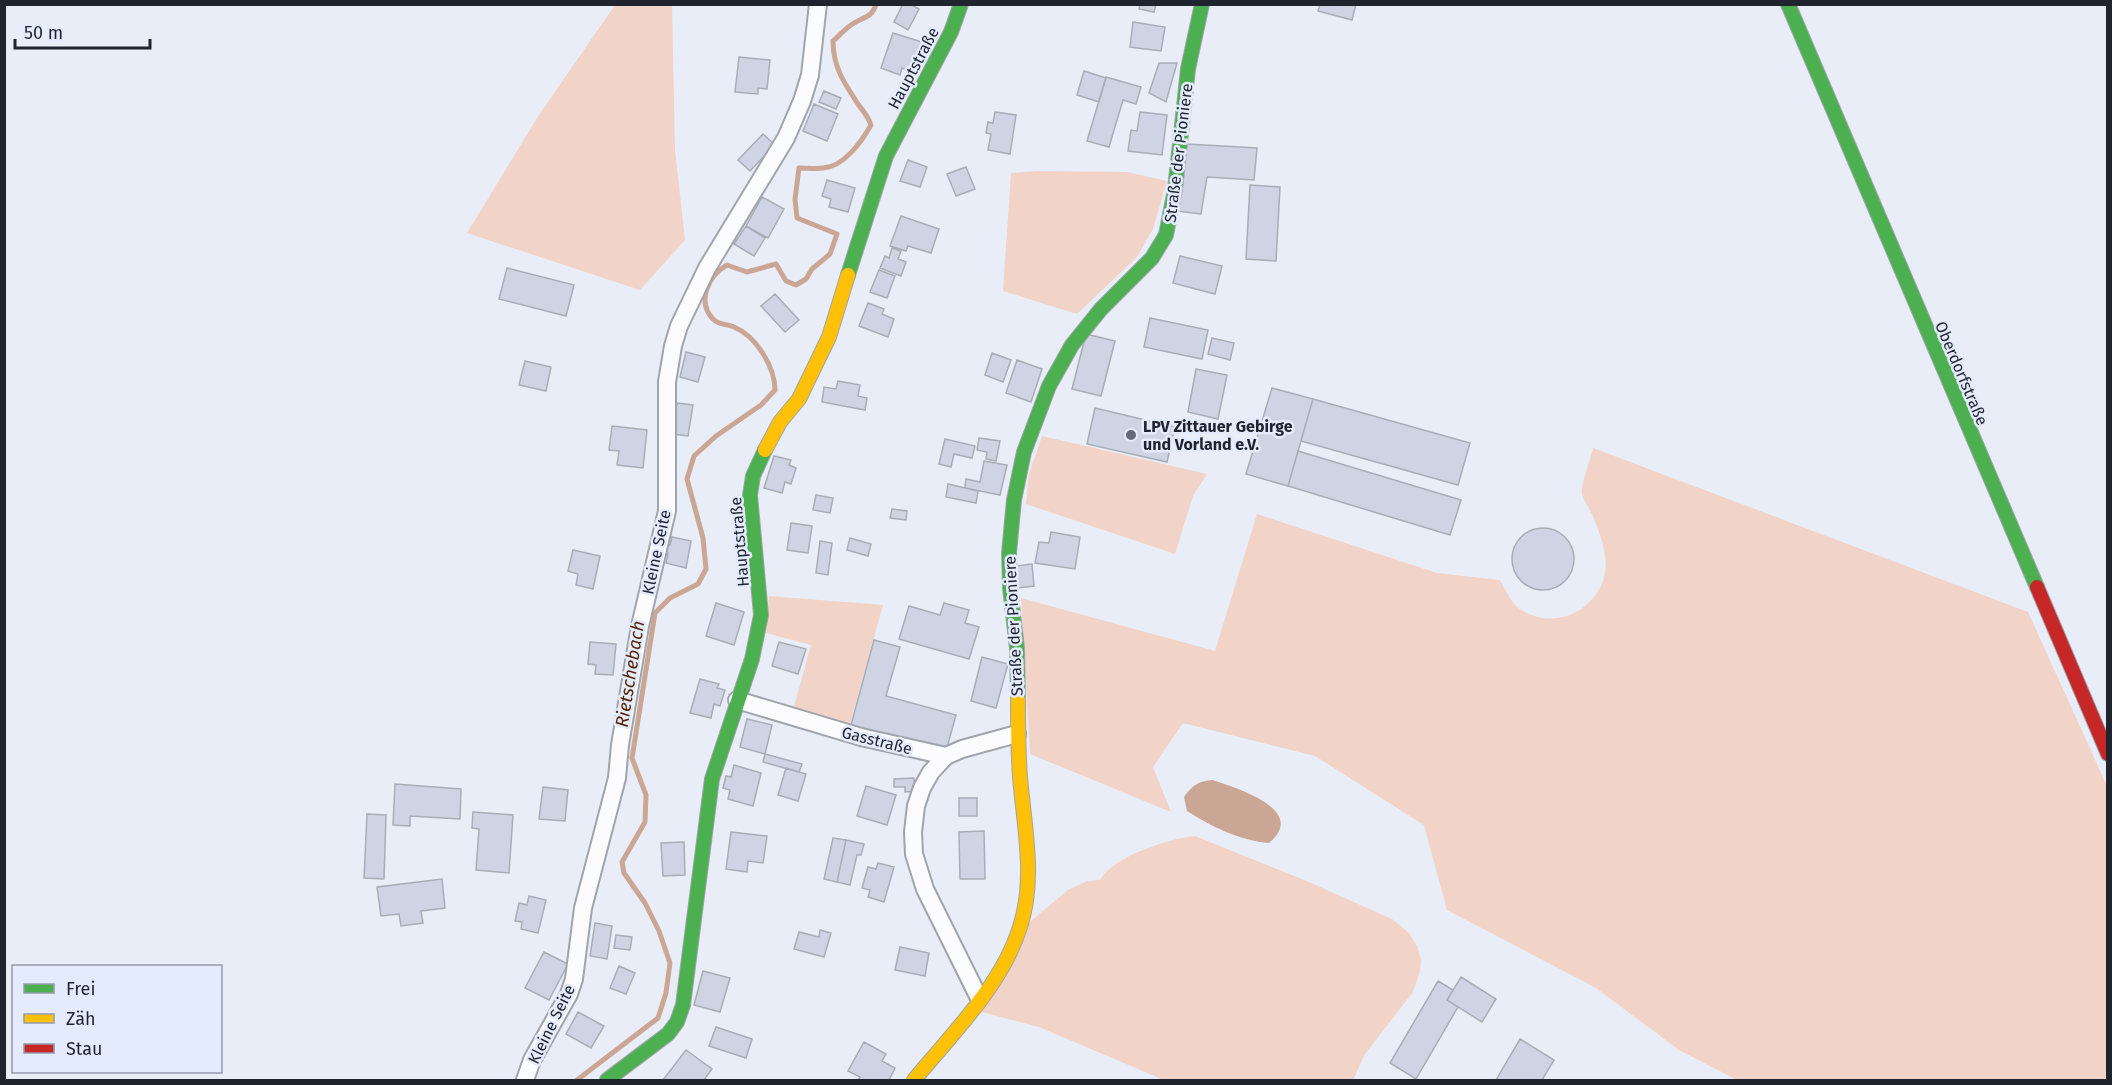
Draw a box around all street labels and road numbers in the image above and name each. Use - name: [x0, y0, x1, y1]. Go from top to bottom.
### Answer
- street label: Hauptstraße: [884, 24, 943, 112]
- street label: Straße der Pioniere: [1161, 82, 1196, 224]
- street label: Oberdorfstraße: [1931, 318, 1992, 428]
- street label: Hauptstraße: [726, 496, 753, 588]
- street label: Kleine Seite: [638, 508, 675, 596]
- street label: Straße der Pioniere: [1000, 555, 1027, 696]
- street label: Gasstraße: [840, 723, 914, 758]
- street label: Kleine Seite: [524, 981, 579, 1067]

